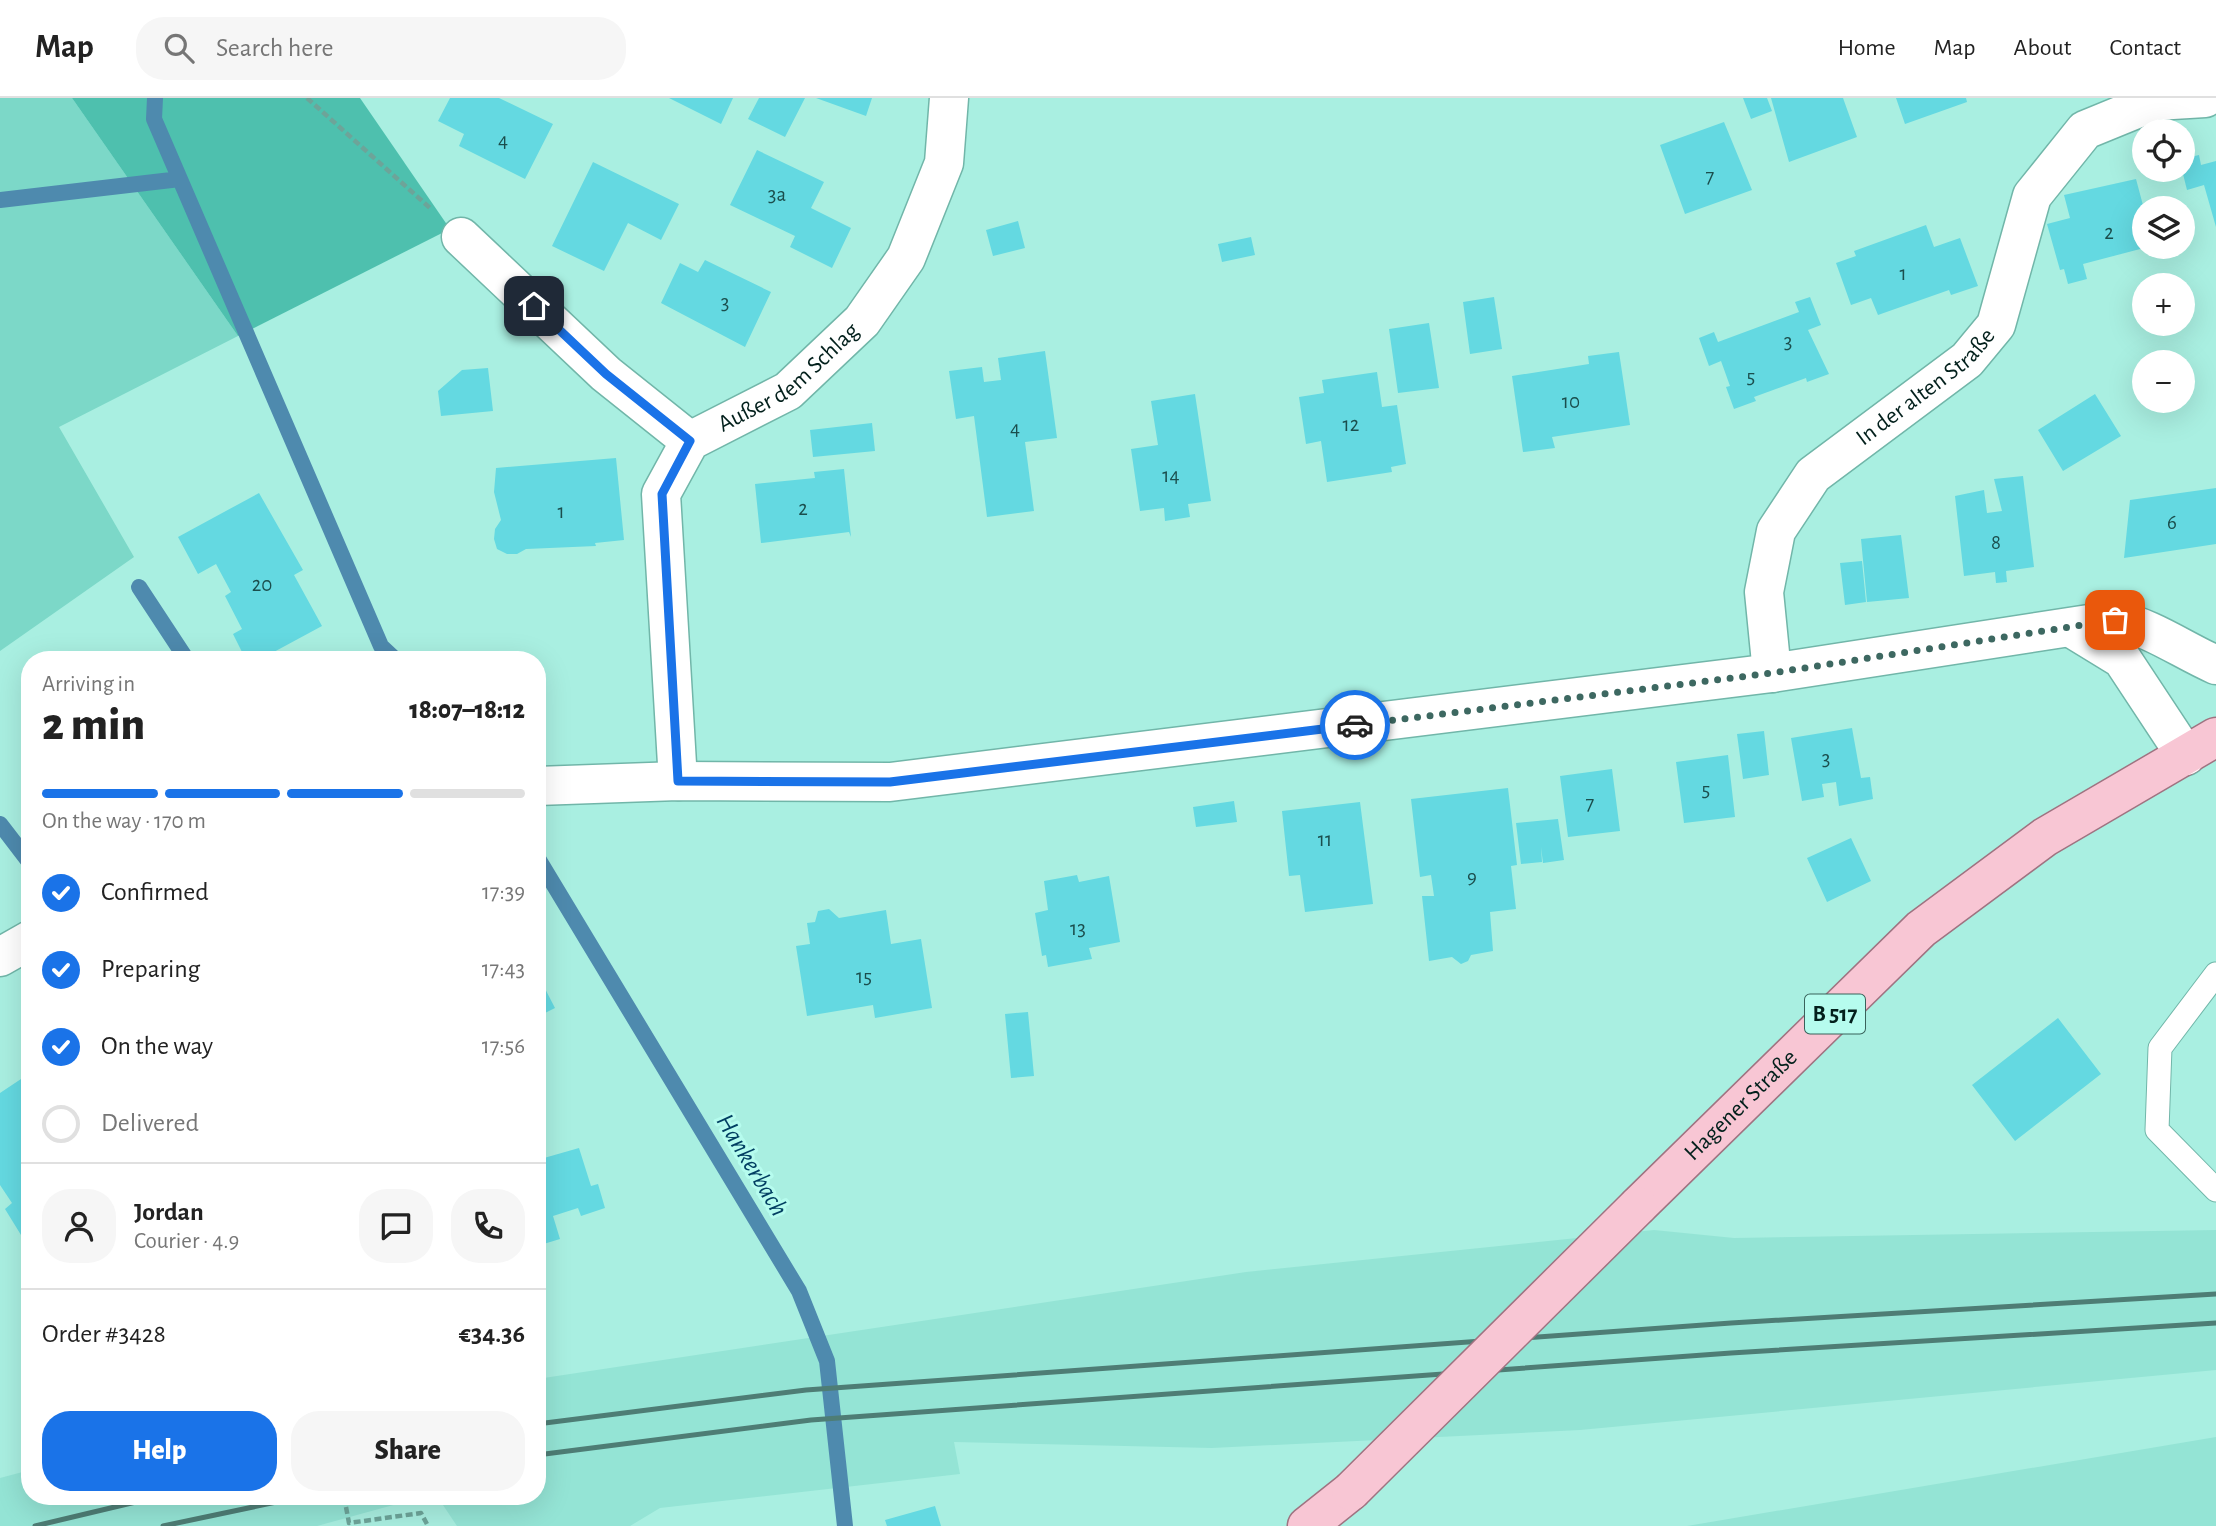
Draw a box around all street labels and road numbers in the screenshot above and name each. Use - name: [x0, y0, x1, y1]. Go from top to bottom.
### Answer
- street label: Außer dem Schlag: [714, 318, 864, 437]
- street label: In der alten Straße: [1852, 324, 2000, 450]
- road number: B 517: [1805, 995, 1865, 1034]
- street label: Hagener Straße: [1680, 1045, 1802, 1165]

